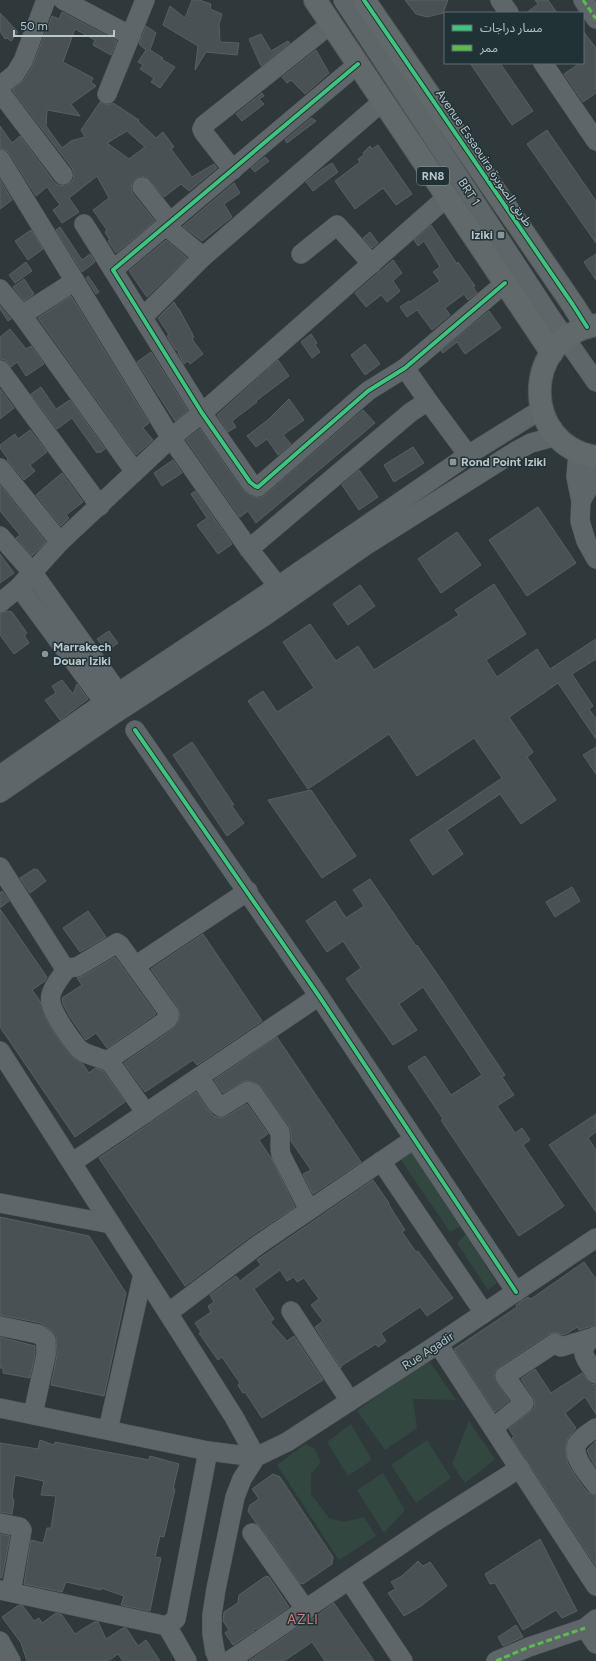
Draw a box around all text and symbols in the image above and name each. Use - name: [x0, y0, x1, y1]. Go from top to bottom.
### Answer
- scale bar: [14, 12, 114, 38]
- legend: [444, 12, 584, 64]
- text: 50 m: [20, 19, 48, 33]
- text: مسار دراجات: [480, 21, 543, 35]
- text: ممر: [479, 41, 498, 55]
- street label: Avenue Essaouira طريق الصويرة: [432, 87, 535, 230]
- road number: RN8: [417, 167, 449, 185]
- street label: BRT 1: [455, 176, 483, 208]
- place label: Iziki: [471, 228, 493, 242]
- marker: Iziki: [496, 230, 506, 240]
- place label: Rond Point Iziki: [461, 455, 546, 469]
- marker: Rond Point Iziki: [448, 457, 458, 467]
- place label: Marrakech Douar Iziki: [53, 640, 112, 668]
- marker: Marrakech Douar Iziki: [40, 649, 50, 659]
- street label: Rue Agadir: [400, 1329, 456, 1373]
- district label: AZLI: [287, 1612, 319, 1627]

